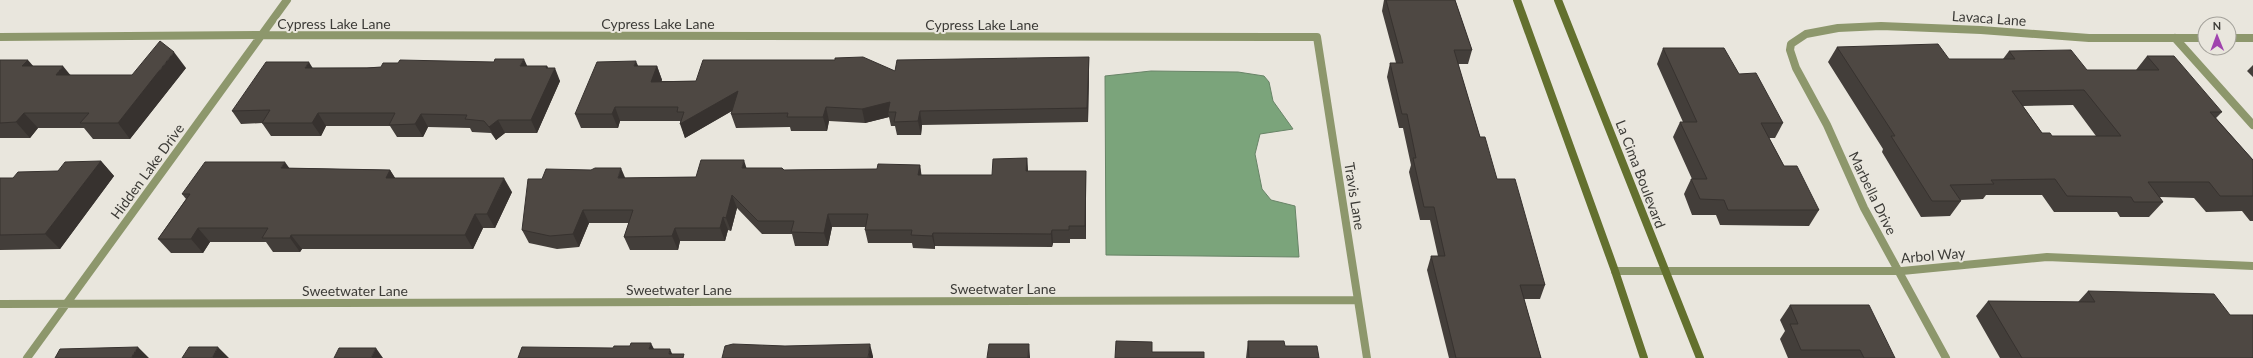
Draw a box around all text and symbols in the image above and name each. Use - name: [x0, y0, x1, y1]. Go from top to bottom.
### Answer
- street label: Lavaca Lane: [1951, 7, 2027, 29]
- street label: Cypress Lake Lane: [277, 15, 391, 32]
- street label: Cypress Lake Lane: [601, 15, 715, 32]
- street label: Cypress Lake Lane: [925, 16, 1039, 33]
- north arrow: [2197, 16, 2237, 56]
- text: N: [2212, 19, 2221, 32]
- street label: La Cima Boulevard: [1613, 118, 1669, 230]
- street label: Hidden Lake Drive: [107, 120, 187, 222]
- street label: Marbella Drive: [1845, 149, 1901, 237]
- street label: Travis Lane: [1341, 161, 1369, 231]
- street label: Arbol Way: [1900, 244, 1967, 266]
- street label: Sweetwater Lane: [950, 280, 1056, 297]
- street label: Sweetwater Lane: [626, 281, 732, 298]
- street label: Sweetwater Lane: [302, 282, 408, 299]

